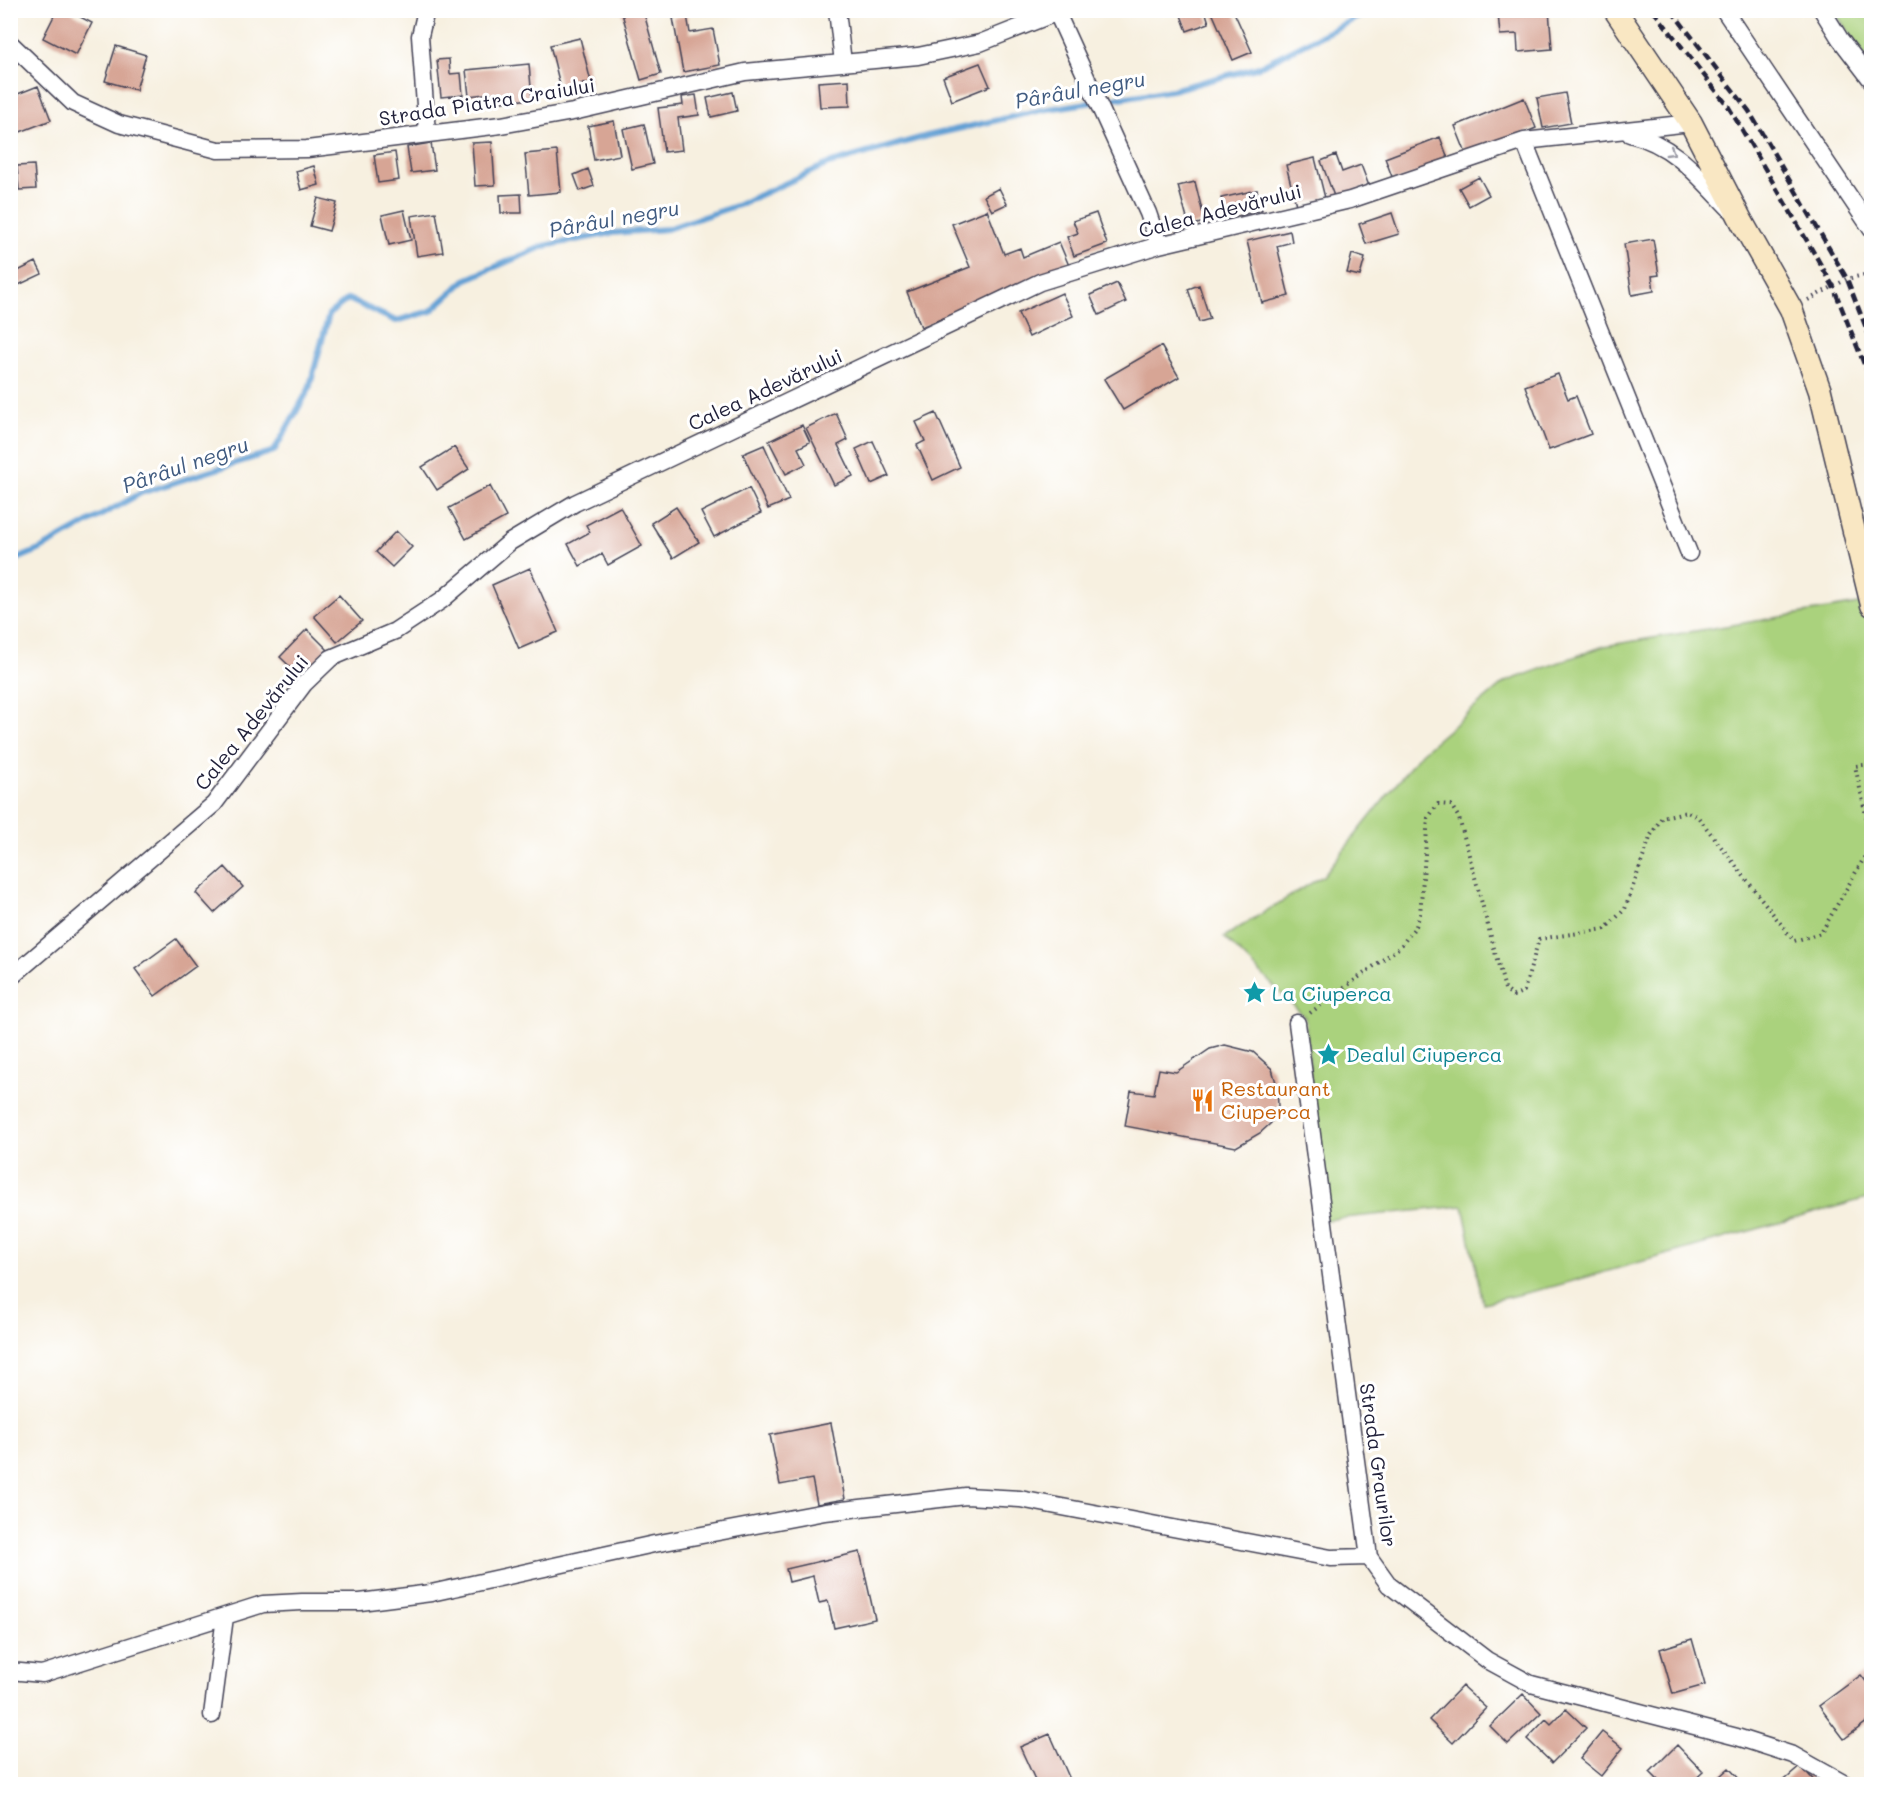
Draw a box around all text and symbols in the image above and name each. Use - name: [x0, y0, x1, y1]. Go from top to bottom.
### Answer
- water label: Pârâul negru: [1013, 64, 1147, 114]
- street label: Strada Piatra Craiului: [377, 71, 597, 131]
- one-way arrow: [1665, 145, 1675, 157]
- street label: Calea Adevărului: [1136, 177, 1304, 243]
- water label: Pârâul negru: [547, 193, 681, 243]
- street label: Calea Adevărului: [684, 342, 846, 436]
- water label: Pârâul negru: [118, 430, 252, 498]
- street label: Calea Adevărului: [188, 649, 314, 795]
- place icon: La Ciuperca: [1241, 980, 1267, 1006]
- place label: La Ciuperca: [1272, 980, 1392, 1006]
- place icon: Dealul Ciuperca: [1315, 1041, 1341, 1067]
- place label: Dealul Ciuperca: [1346, 1041, 1502, 1067]
- place label: Restaurant Ciuperca: [1221, 1075, 1331, 1124]
- restaurant icon: Restaurant Ciuperca: [1190, 1087, 1216, 1113]
- street label: Strada Graurilor: [1355, 1381, 1403, 1549]

